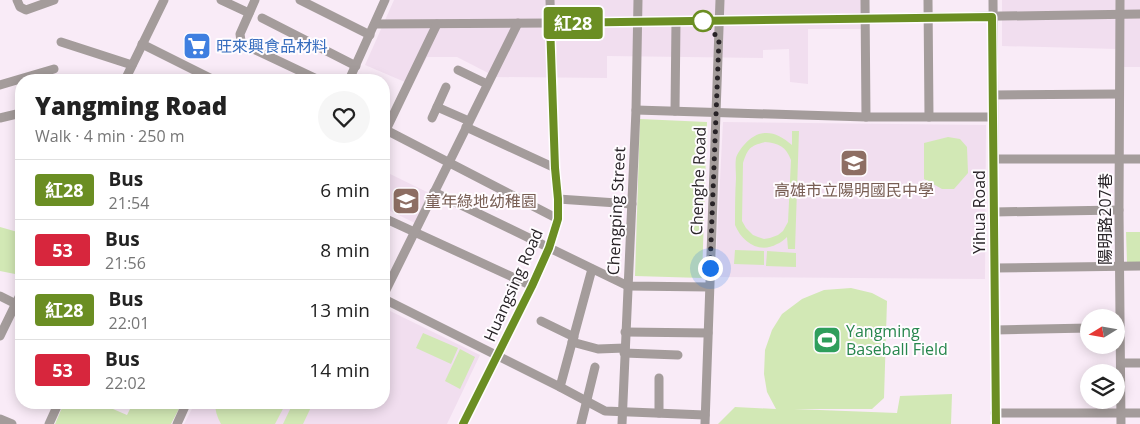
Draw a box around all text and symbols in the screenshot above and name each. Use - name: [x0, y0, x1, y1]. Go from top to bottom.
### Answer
- line badge: 紅28: [544, 7, 602, 39]
- unlabelled marker: [692, 10, 714, 32]
- text: 紅28: [554, 11, 592, 35]
- supermarket icon: 旺來興食品材料: [182, 31, 212, 61]
- place label: 旺來興食品材料: [216, 35, 328, 57]
- text: Yangming Road: [35, 89, 227, 122]
- button: heart: [318, 91, 370, 143]
- text: Walk · 4 min · 250 m: [35, 125, 185, 147]
- street label: Chenghe Road: [685, 126, 711, 236]
- street label: Chengping Street: [602, 146, 630, 276]
- school or university icon: 高雄市立陽明國民中學: [839, 148, 869, 178]
- text: Bus: [109, 166, 143, 192]
- street label: Yihua Road: [968, 170, 990, 254]
- street label: 陽明路207巷: [1094, 173, 1116, 265]
- text: 6 min: [320, 177, 370, 203]
- text: 紅28: [45, 178, 84, 202]
- place label: 高雄市立陽明國民中學: [774, 179, 934, 201]
- school or university icon: 童年綠地幼稚園: [391, 186, 421, 216]
- place label: 童年綠地幼稚園: [425, 190, 537, 212]
- text: 21:54: [109, 192, 149, 214]
- street label: Huangsing Road: [478, 225, 548, 345]
- text: Bus: [105, 226, 140, 252]
- text: 8 min: [320, 237, 370, 263]
- text: 53: [52, 238, 73, 262]
- text: 21:56: [105, 252, 146, 274]
- your location: [698, 256, 723, 281]
- text: Bus: [109, 286, 143, 312]
- text: 13 min: [309, 297, 370, 323]
- text: 紅28: [45, 298, 84, 322]
- north arrow: [1080, 309, 1125, 354]
- map controls: [1080, 309, 1125, 409]
- text: 22:01: [109, 312, 149, 334]
- place label: Yangming Baseball Field: [846, 320, 948, 360]
- sports icon: Yangming Baseball Field: [812, 325, 842, 355]
- text: Bus: [105, 346, 140, 372]
- text: 14 min: [309, 357, 370, 383]
- text: 53: [52, 358, 73, 382]
- button: layers: [1080, 364, 1125, 409]
- text: 22:02: [105, 372, 146, 394]

